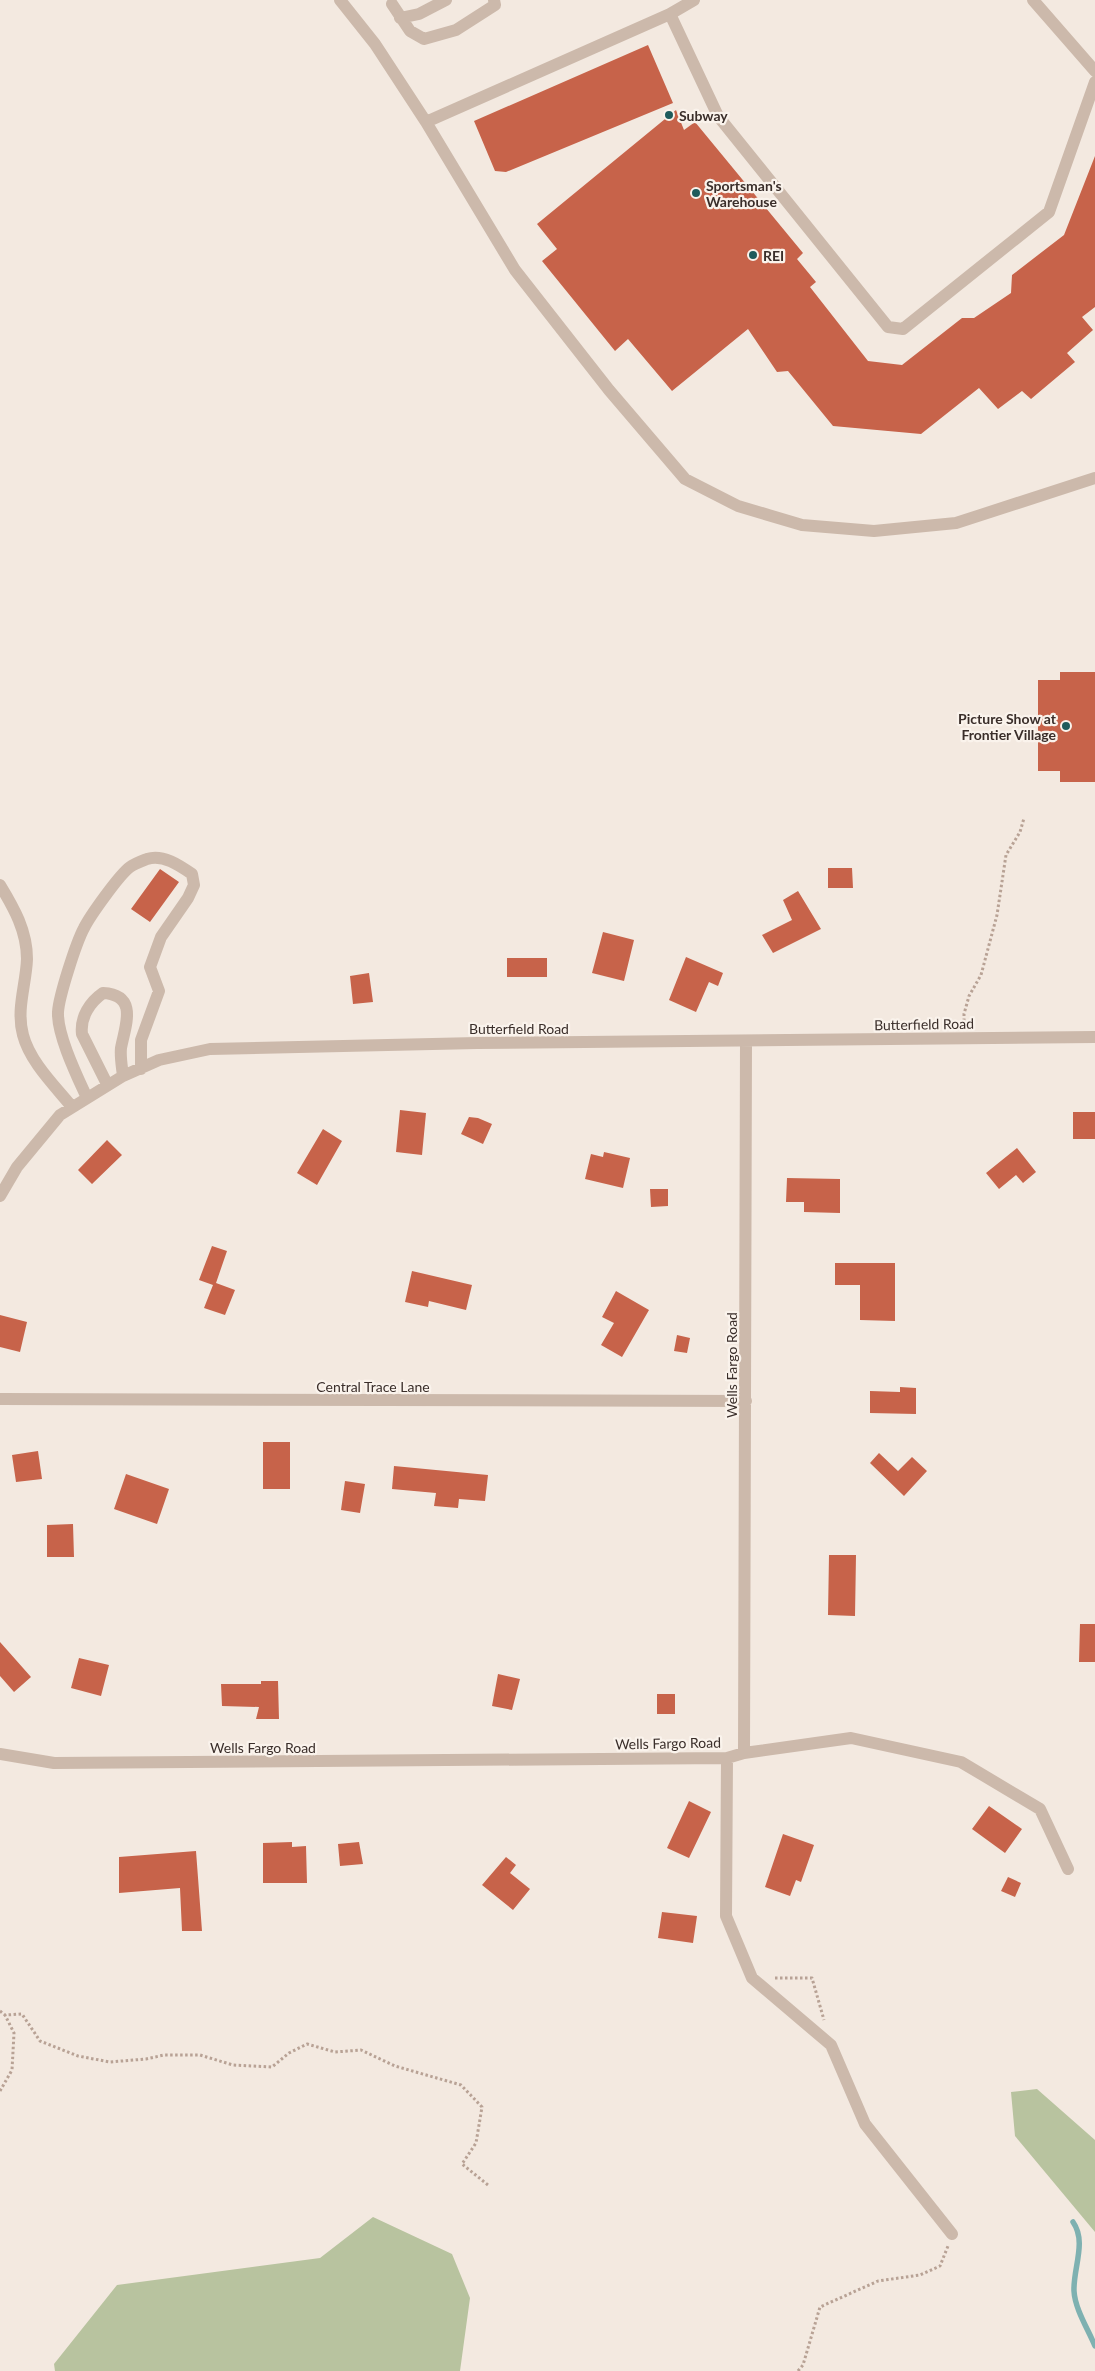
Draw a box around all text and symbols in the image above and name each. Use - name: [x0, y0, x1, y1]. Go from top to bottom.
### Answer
- place label: Subway: [679, 107, 728, 124]
- marker: Subway: [663, 109, 675, 121]
- place label: Sportsman's Warehouse: [706, 177, 782, 210]
- marker: Sportsman's Warehouse: [690, 187, 702, 199]
- place label: REI: [763, 247, 784, 264]
- marker: REI: [747, 249, 759, 261]
- place label: Picture Show at Frontier Village: [958, 710, 1057, 743]
- marker: Picture Show at Frontier Village: [1060, 720, 1072, 732]
- street label: Butterfield Road: [874, 1015, 974, 1033]
- street label: Butterfield Road: [469, 1020, 569, 1037]
- street label: Wells Fargo Road: [723, 1312, 740, 1418]
- street label: Central Trace Lane: [316, 1378, 430, 1395]
- street label: Wells Fargo Road: [615, 1734, 721, 1752]
- street label: Wells Fargo Road: [210, 1739, 316, 1756]

